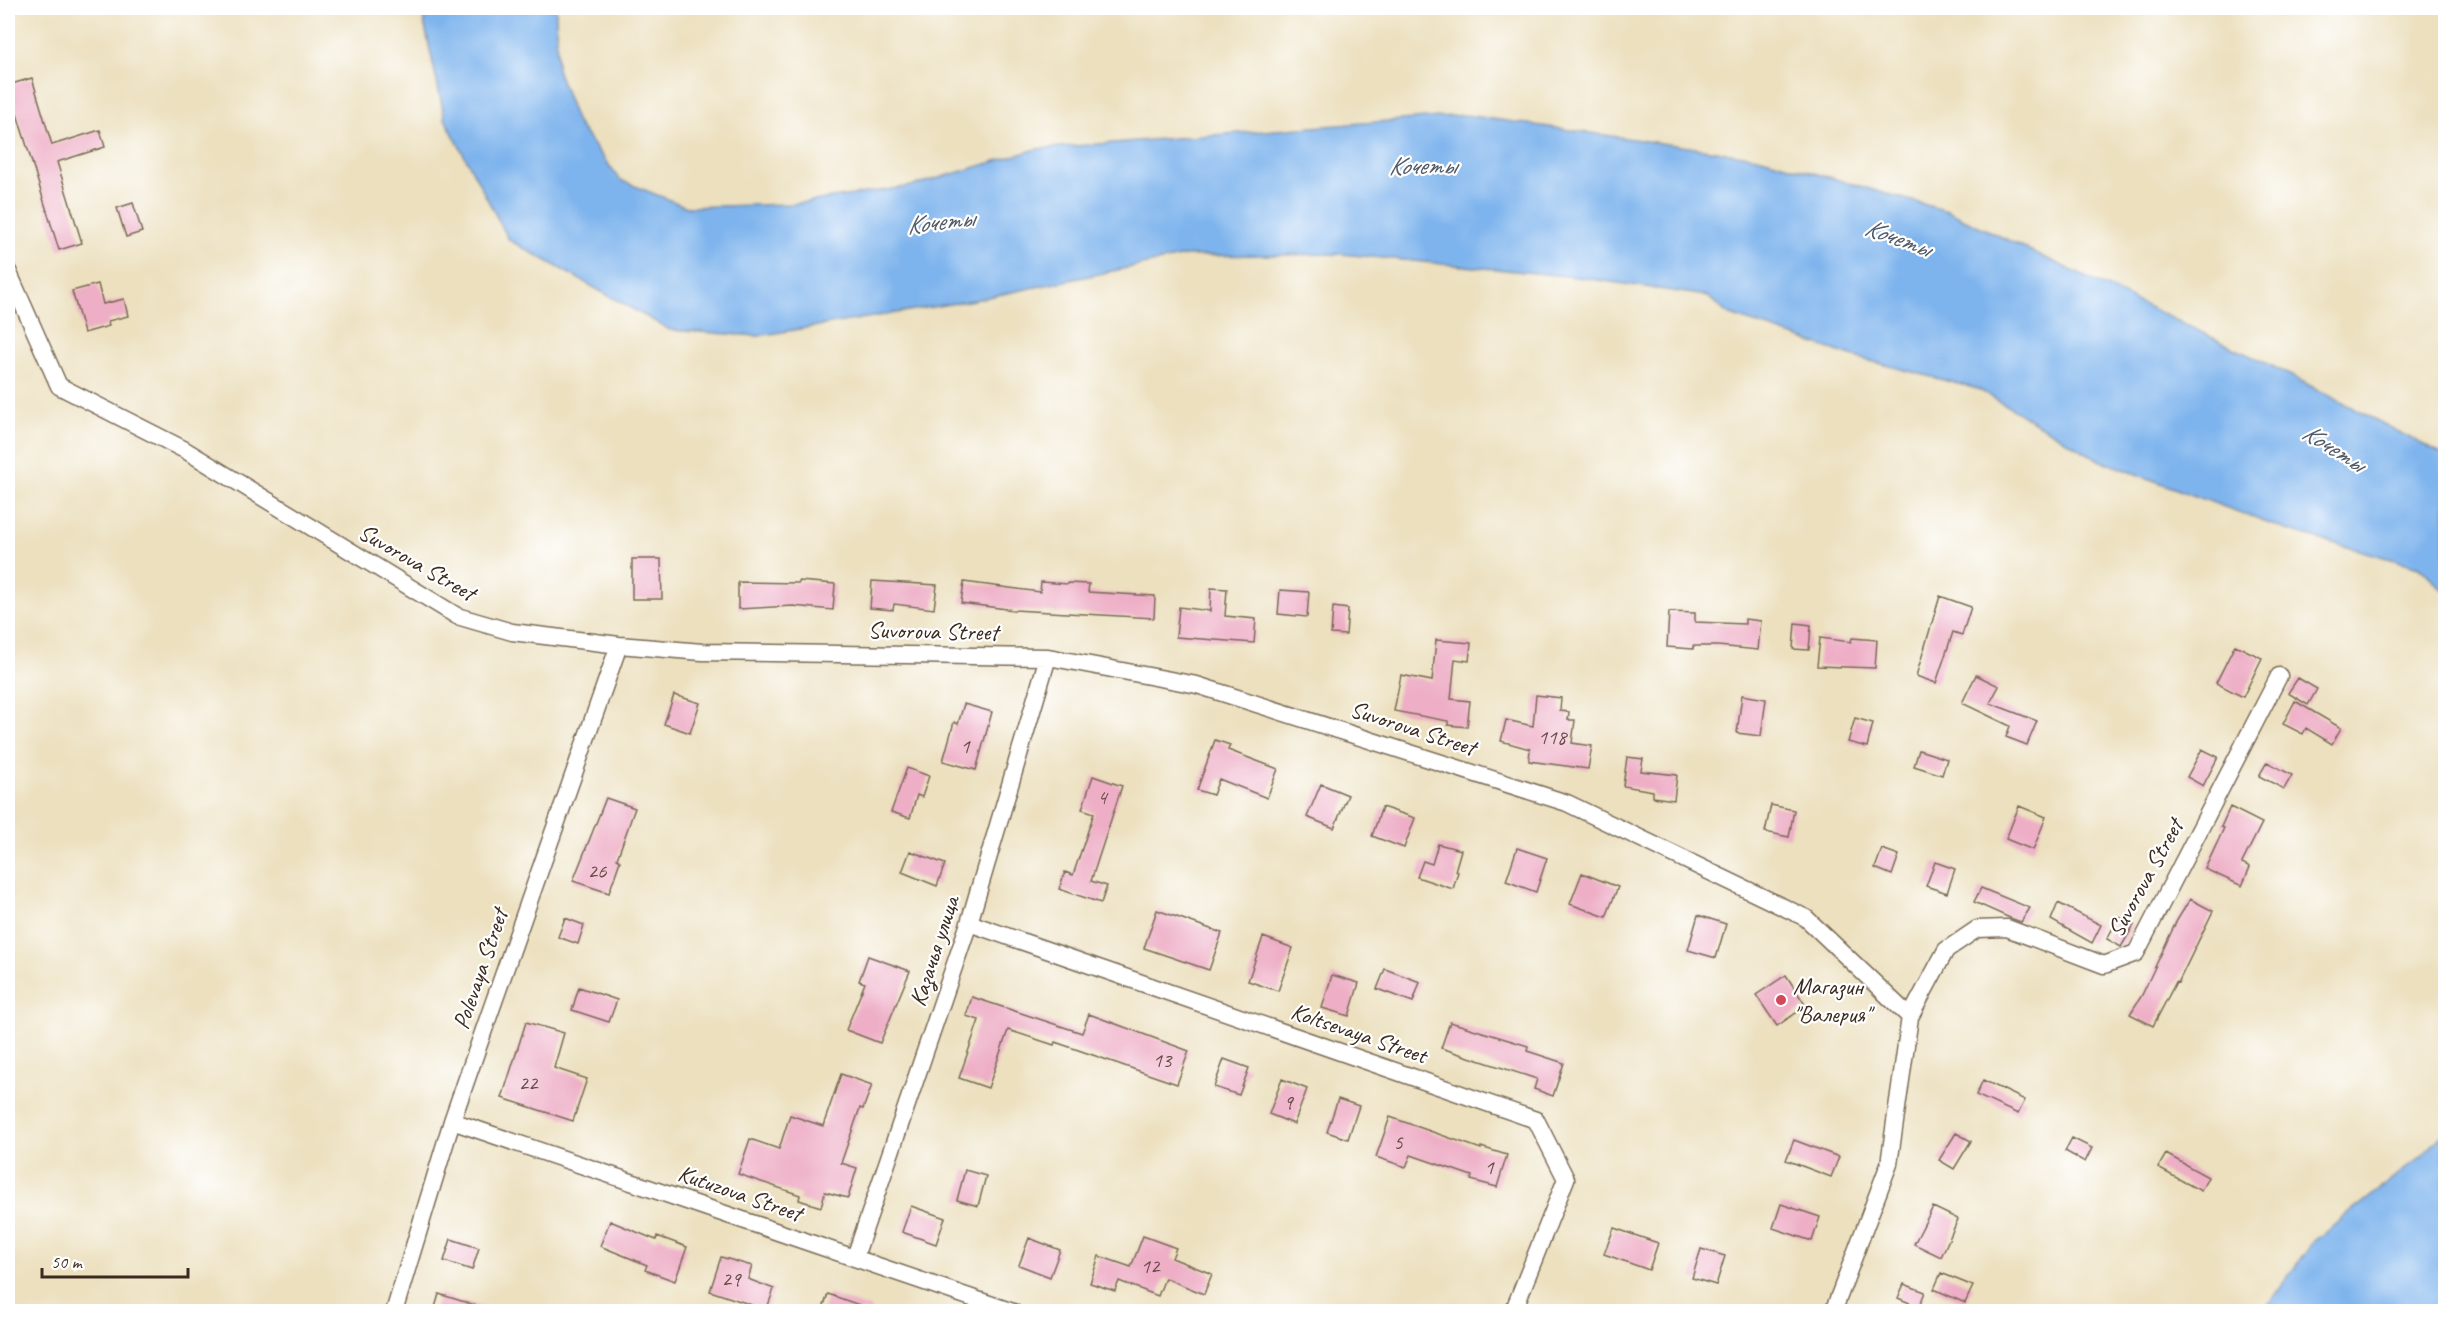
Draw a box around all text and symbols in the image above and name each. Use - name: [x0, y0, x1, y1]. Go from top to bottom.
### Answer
- water label: Кочеты: [1388, 148, 1460, 183]
- water label: Кочеты: [905, 200, 980, 242]
- water label: Кочеты: [1860, 210, 1939, 266]
- water label: Кочеты: [2296, 416, 2375, 482]
- street label: Suvorova Street: [353, 516, 483, 609]
- street label: Suvorova Street: [868, 615, 1001, 647]
- street label: Suvorova Street: [1346, 694, 1482, 763]
- house number: 118: [1538, 724, 1569, 750]
- house number: 1: [960, 733, 971, 759]
- house number: 4: [1097, 784, 1109, 810]
- street label: Suvorova Street: [2100, 811, 2191, 942]
- house number: 26: [588, 858, 607, 884]
- street label: Казачья улица: [902, 890, 967, 1010]
- street label: Polevaya Street: [445, 902, 516, 1033]
- place label: Магазин "Валерия": [1793, 971, 1876, 1029]
- marker: Магазин "Валерия": [1774, 993, 1788, 1007]
- street label: Koltsevaya Street: [1287, 996, 1433, 1071]
- house number: 13: [1153, 1047, 1173, 1073]
- house number: 22: [519, 1070, 539, 1096]
- house number: 9: [1283, 1089, 1294, 1115]
- house number: 5: [1393, 1129, 1404, 1155]
- house number: 1: [1484, 1154, 1495, 1180]
- street label: Kutuzova Street: [674, 1158, 809, 1229]
- scale bar: [42, 1241, 188, 1279]
- text: 50 m: [51, 1251, 84, 1273]
- house number: 12: [1141, 1253, 1161, 1279]
- house number: 29: [722, 1266, 742, 1292]

